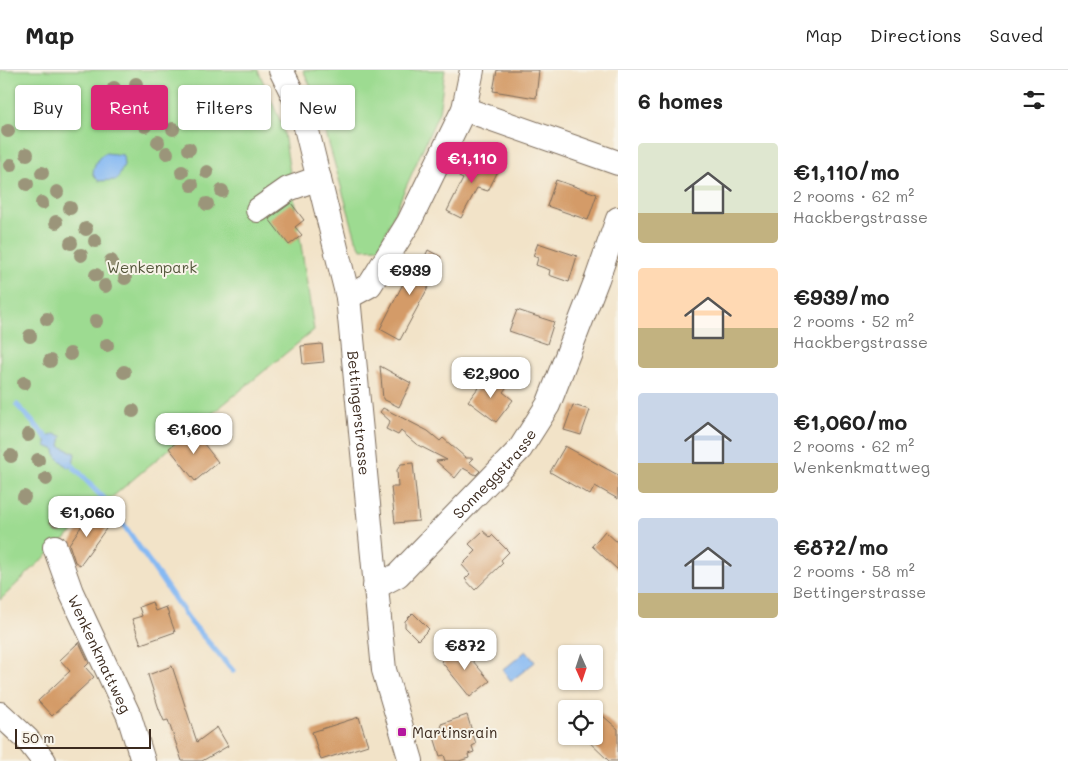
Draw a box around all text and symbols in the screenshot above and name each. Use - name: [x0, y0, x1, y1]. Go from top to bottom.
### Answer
- text: Map: [25, 19, 74, 50]
- text: Map: [805, 23, 842, 47]
- text: Directions: [870, 23, 962, 47]
- text: Saved: [990, 23, 1043, 47]
- chip: Buy: [15, 85, 81, 130]
- chip: Rent: [91, 85, 168, 130]
- chip: Filters: [178, 85, 271, 130]
- chip: New: [281, 85, 355, 130]
- icon: filters: [1020, 86, 1048, 114]
- text: 6 homes: [638, 87, 723, 114]
- pin: €1,110: [431, 142, 513, 184]
- text: €1,110: [447, 147, 497, 168]
- text: €1,110/mo: [793, 158, 900, 185]
- icon: home: [678, 163, 738, 223]
- text: 2 rooms · 62 m²: [793, 185, 914, 206]
- text: Hackbergstrasse: [793, 206, 928, 227]
- pin: €939: [380, 254, 440, 296]
- park label: Wenkenpark: [107, 257, 197, 277]
- text: €939: [389, 259, 431, 280]
- text: €939/mo: [793, 283, 890, 310]
- icon: home: [678, 288, 738, 348]
- text: 2 rooms · 52 m²: [793, 310, 914, 331]
- text: Hackbergstrasse: [793, 331, 928, 352]
- street label: Bettingerstrasse: [343, 350, 375, 476]
- pin: €2,900: [450, 356, 532, 399]
- text: €2,900: [462, 362, 520, 383]
- text: €1,060/mo: [793, 408, 907, 435]
- pin: €1,600: [153, 412, 235, 455]
- icon: home: [678, 413, 738, 473]
- text: €1,600: [166, 418, 222, 439]
- street label: Sonneggstrasse: [448, 425, 540, 523]
- text: 2 rooms · 62 m²: [793, 435, 914, 456]
- text: Wenkenkmattweg: [793, 456, 930, 477]
- pin: €1,060: [46, 496, 128, 538]
- text: €1,060: [59, 501, 115, 522]
- text: €872/mo: [793, 533, 888, 560]
- icon: home: [678, 538, 738, 598]
- text: 2 rooms · 58 m²: [793, 560, 915, 581]
- text: Bettingerstrasse: [793, 581, 926, 602]
- street label: Wenkenkmattweg: [64, 591, 136, 717]
- pin: €872: [435, 628, 495, 671]
- text: €872: [445, 634, 485, 655]
- north arrow: [558, 645, 602, 690]
- map controls: [558, 645, 603, 745]
- button: locate: [558, 700, 603, 745]
- place label: Martinsrain: [412, 722, 497, 742]
- scale bar: [15, 726, 151, 749]
- marker: Martinsrain: [396, 726, 408, 738]
- text: 50 m: [22, 728, 54, 747]

